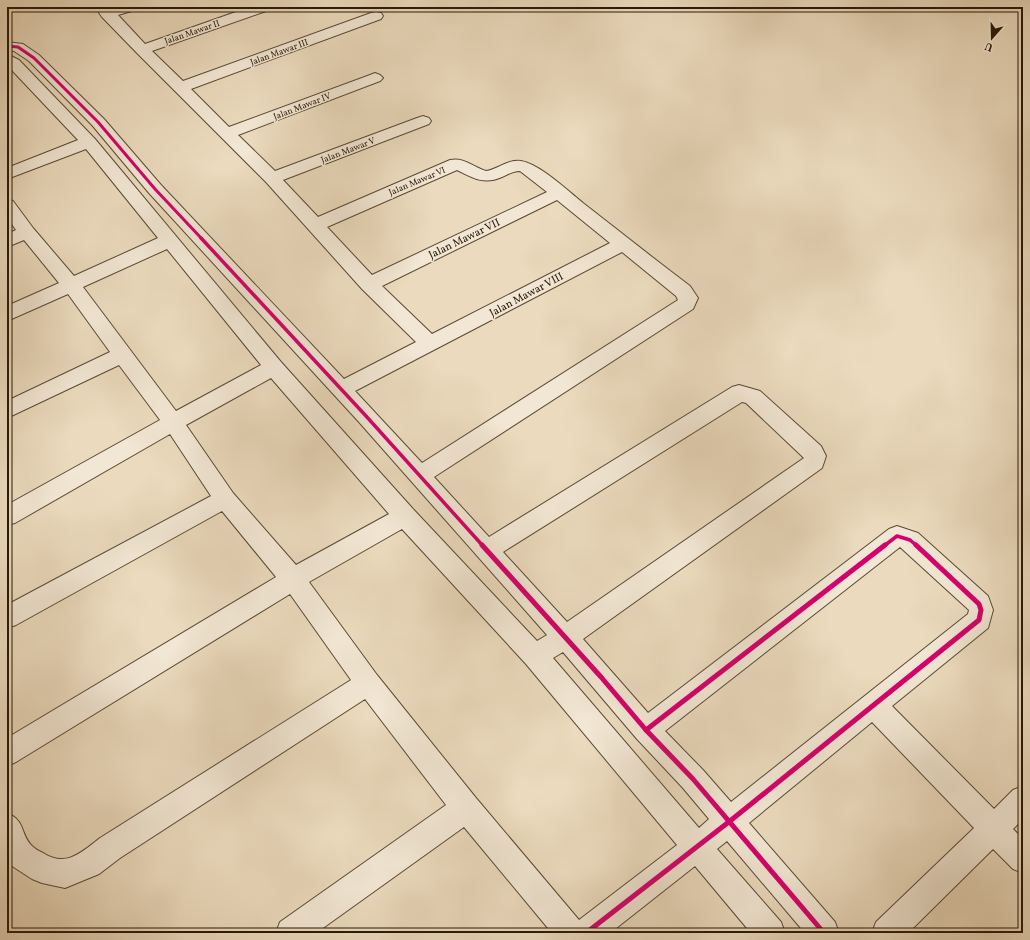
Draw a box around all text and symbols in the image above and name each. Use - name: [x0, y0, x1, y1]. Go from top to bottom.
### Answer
- street label: Jalan Mawar II: [163, 17, 222, 48]
- north arrow: [972, 18, 1012, 58]
- street label: Jalan Mawar III: [248, 36, 310, 69]
- text: U: [983, 37, 995, 54]
- street label: Jalan Mawar IV: [271, 90, 333, 123]
- street label: Jalan Mawar V: [319, 134, 377, 167]
- street label: Jalan Mawar VI: [387, 164, 448, 199]
- street label: Jalan Mawar VII: [426, 216, 503, 263]
- street label: Jalan Mawar VIII: [487, 269, 566, 321]

